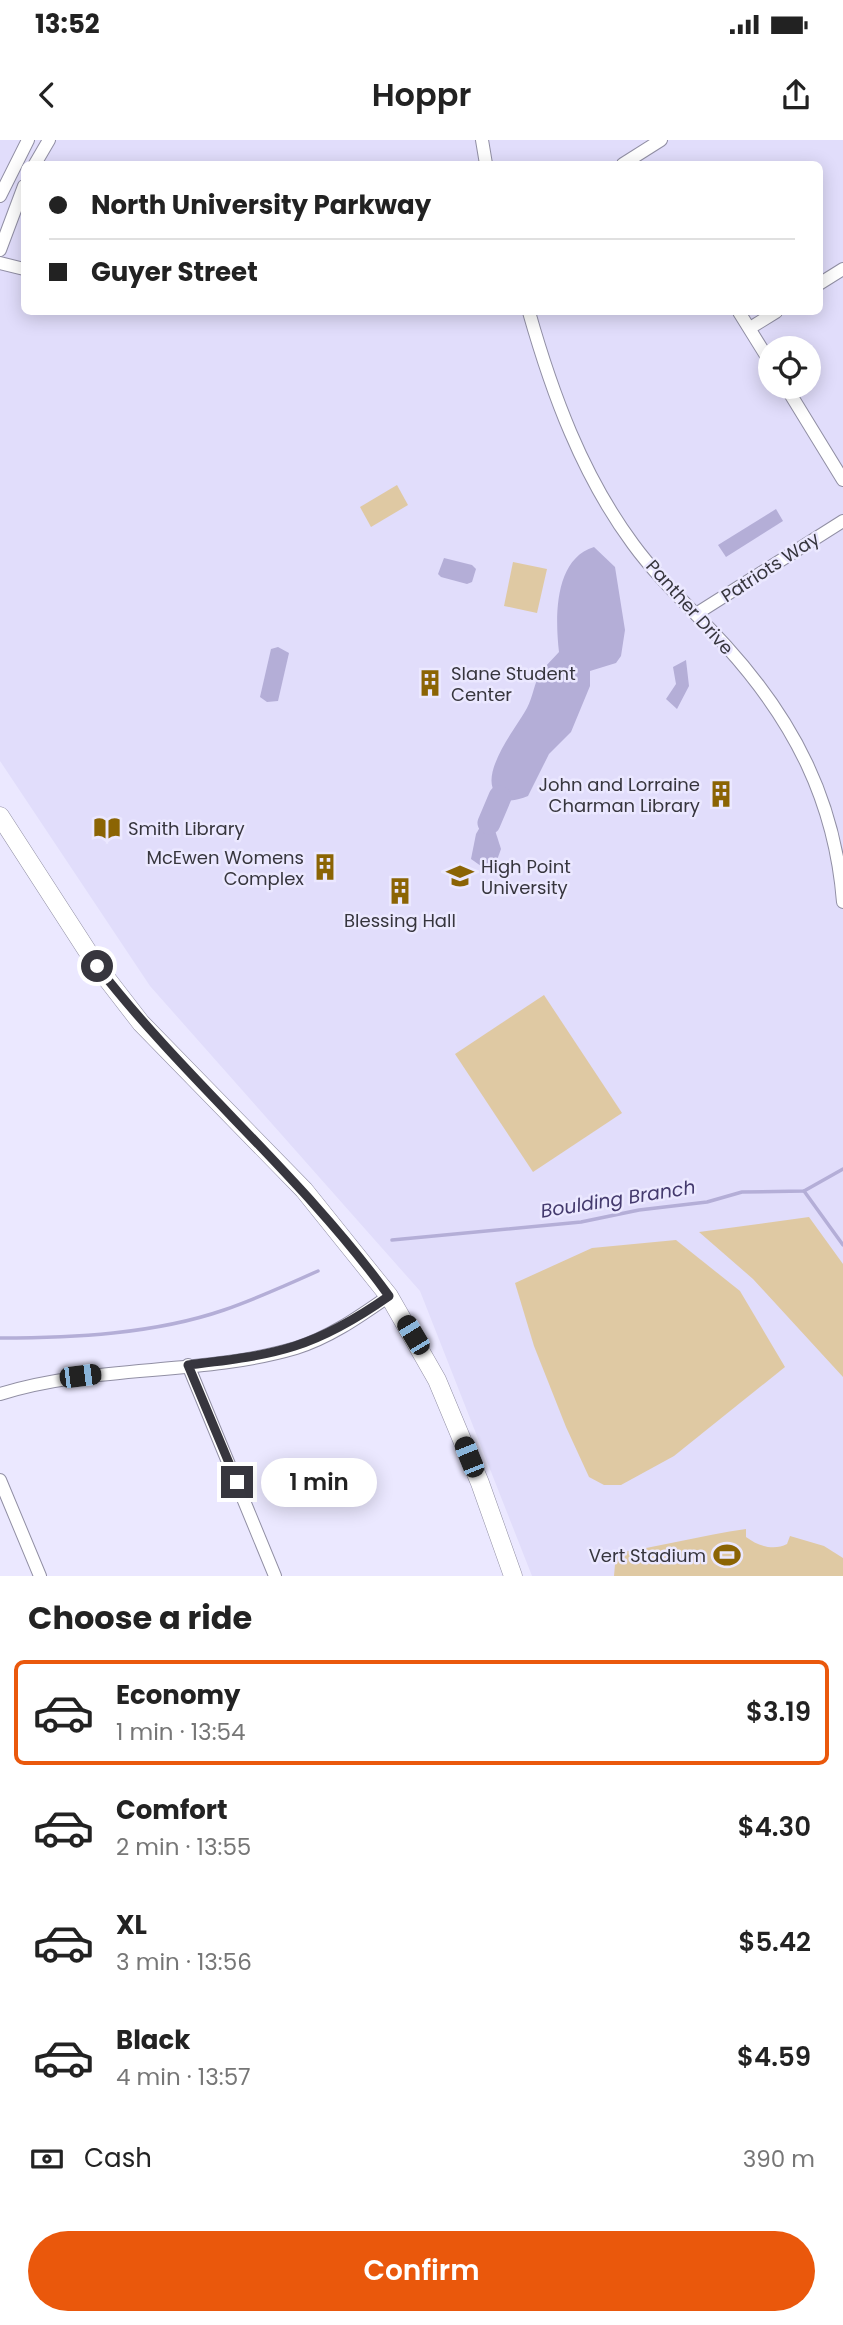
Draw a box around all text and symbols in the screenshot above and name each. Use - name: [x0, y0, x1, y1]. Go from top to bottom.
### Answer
- text: 13:52: [35, 6, 100, 42]
- text: Hoppr: [372, 72, 471, 117]
- icon: back: [28, 76, 66, 114]
- icon: share: [777, 76, 815, 114]
- text: North University Parkway: [91, 187, 431, 223]
- text: Guyer Street: [91, 254, 258, 290]
- map controls: [758, 336, 821, 399]
- button: locate: [758, 336, 821, 399]
- street label: Patriots Way: [716, 526, 824, 608]
- street label: Panther Drive: [641, 554, 739, 660]
- place label: Slane Student Center: [451, 661, 576, 707]
- building icon: Slane Student Center: [415, 668, 445, 698]
- place label: John and Lorraine Charman Library: [538, 772, 700, 818]
- building icon: John and Lorraine Charman Library: [706, 779, 736, 809]
- library icon: Smith Library: [92, 813, 122, 843]
- place label: Smith Library: [128, 816, 245, 841]
- place label: McEwen Womens Complex: [146, 845, 304, 891]
- building icon: McEwen Womens Complex: [310, 852, 340, 882]
- place label: High Point University: [481, 854, 571, 900]
- school or university icon: High Point University: [445, 861, 475, 891]
- building icon: Blessing Hall: [385, 876, 415, 906]
- place label: Blessing Hall: [344, 908, 456, 933]
- route start: [81, 950, 113, 982]
- water label: Boulding Branch: [539, 1173, 697, 1225]
- car: [394, 1312, 433, 1358]
- car: [58, 1363, 103, 1389]
- car: [452, 1434, 487, 1480]
- callout: 1 min: [262, 1458, 377, 1506]
- route end: [221, 1466, 253, 1498]
- text: 1 min: [289, 1466, 349, 1498]
- sports icon: Vert Stadium: [712, 1540, 742, 1570]
- place label: Vert Stadium: [589, 1543, 706, 1568]
- text: Choose a ride: [28, 1595, 252, 1640]
- text: Economy: [116, 1677, 240, 1713]
- icon: car: [32, 1681, 95, 1744]
- text: $3.19: [746, 1694, 811, 1730]
- text: 1 min · 13:54: [116, 1716, 245, 1748]
- text: Comfort: [116, 1792, 228, 1828]
- icon: car: [32, 1796, 95, 1859]
- text: $4.30: [738, 1809, 811, 1845]
- text: 2 min · 13:55: [116, 1831, 251, 1863]
- text: XL: [116, 1907, 147, 1943]
- icon: car: [32, 1911, 95, 1974]
- text: $5.42: [738, 1924, 811, 1960]
- text: 3 min · 13:56: [116, 1946, 252, 1978]
- text: Black: [116, 2022, 190, 2058]
- icon: car: [32, 2026, 95, 2089]
- text: $4.59: [737, 2039, 811, 2075]
- text: 4 min · 13:57: [116, 2061, 251, 2093]
- icon: cash: [28, 2140, 66, 2178]
- text: Cash: [84, 2140, 152, 2176]
- text: 390 m: [743, 2143, 815, 2175]
- button: Confirm: [28, 2231, 815, 2311]

